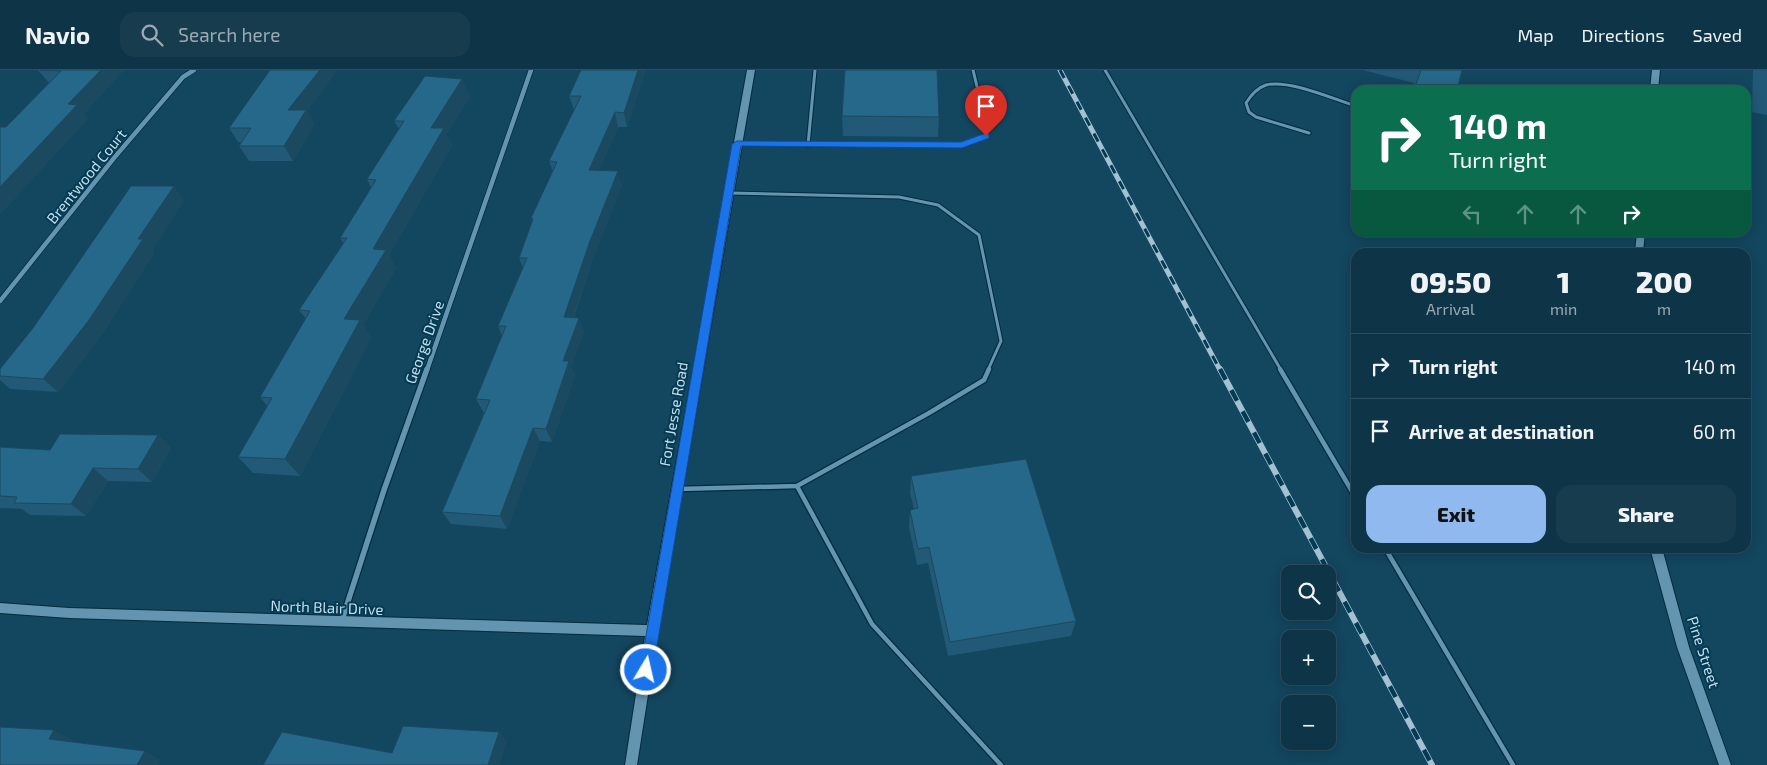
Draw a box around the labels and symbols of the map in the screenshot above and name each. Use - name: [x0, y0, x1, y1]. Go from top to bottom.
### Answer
- pin: [965, 85, 1007, 136]
- street label: Brentwood Court: [42, 125, 130, 227]
- street label: George Drive: [401, 298, 447, 386]
- street label: Fort Jesse Road: [655, 360, 691, 468]
- street label: North Blair Drive: [270, 596, 384, 618]
- street label: Pine Street: [1684, 614, 1724, 690]
- position arrow: [619, 643, 671, 695]

